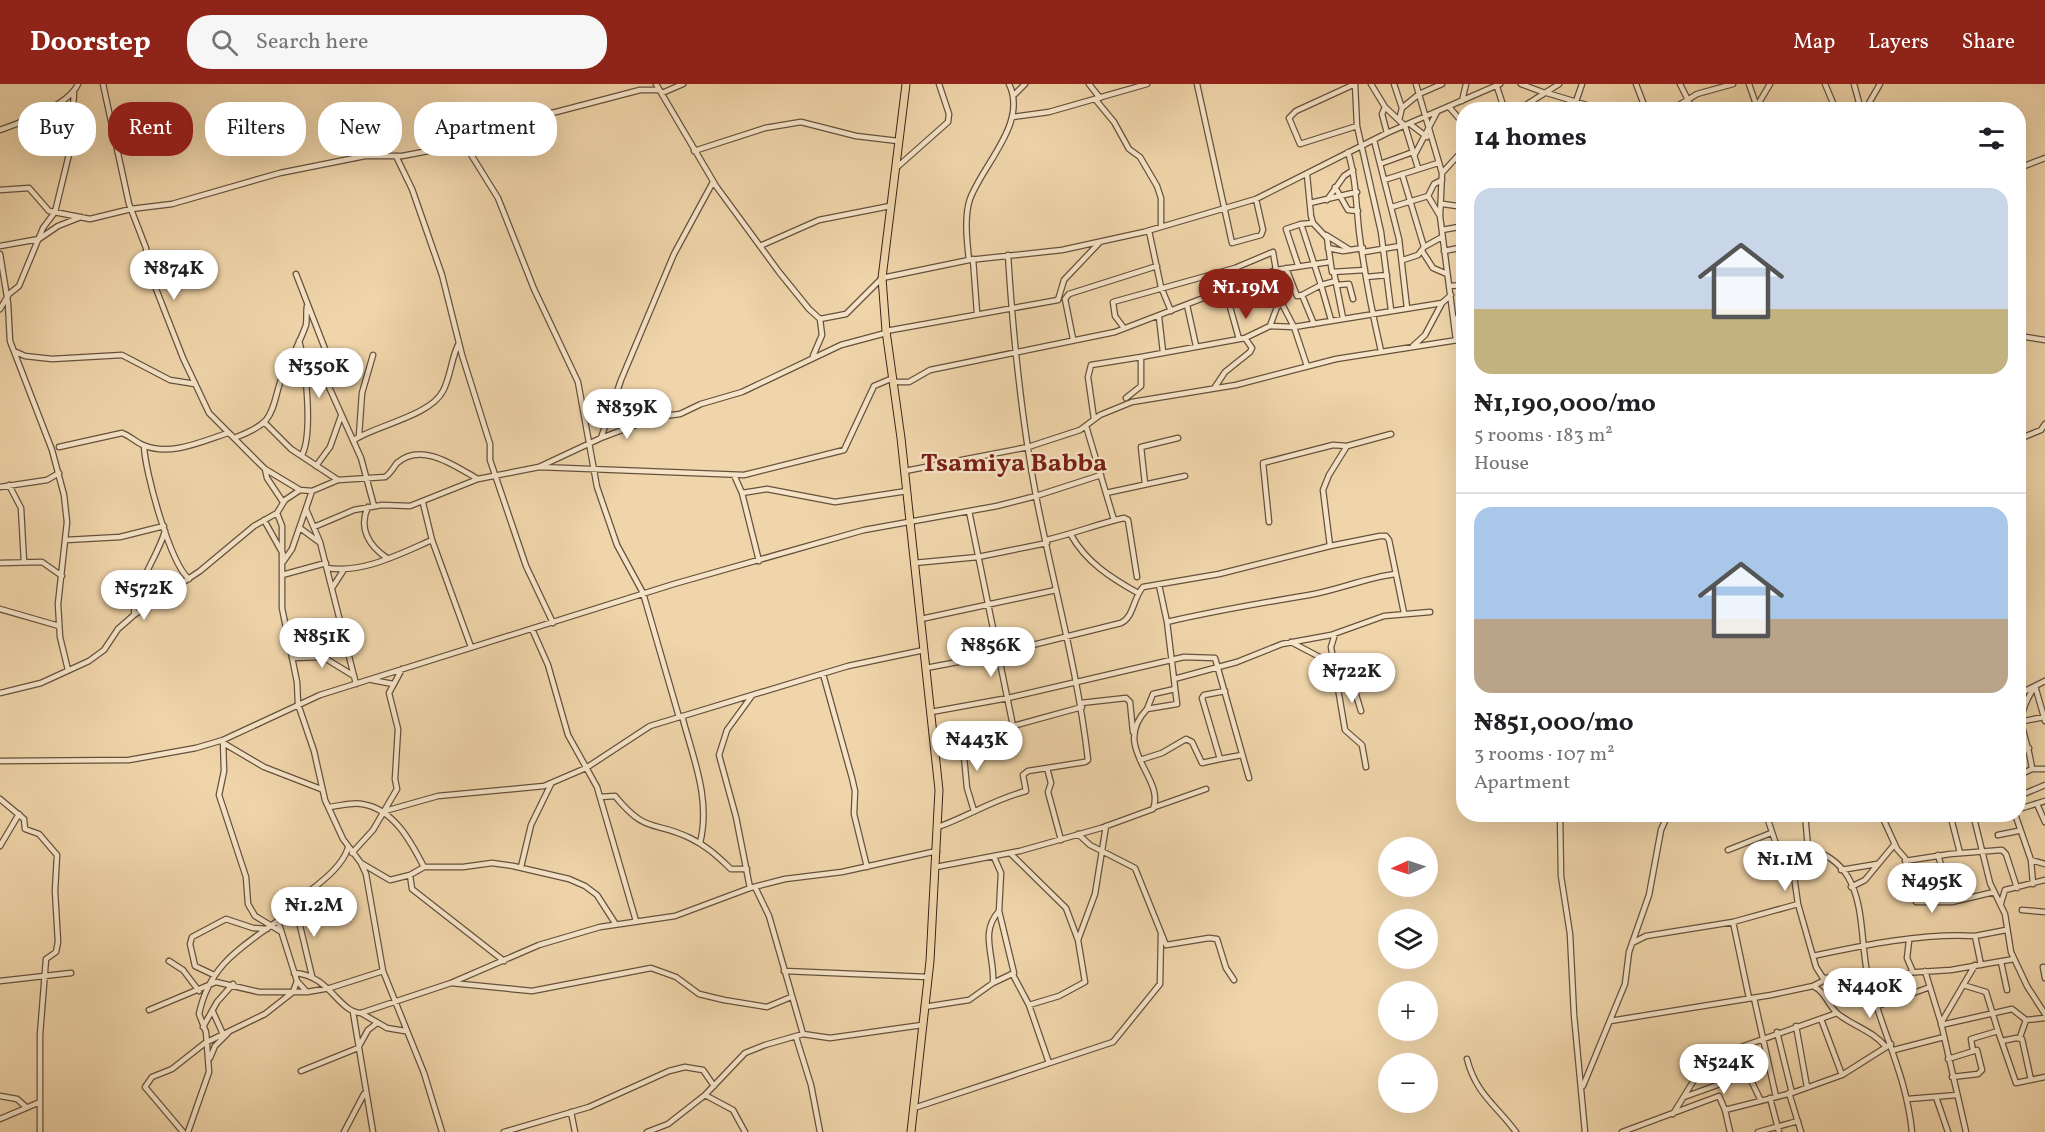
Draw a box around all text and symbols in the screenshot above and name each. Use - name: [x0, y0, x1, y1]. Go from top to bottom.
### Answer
- search box: [187, 15, 607, 69]
- text: Doorstep: [30, 23, 151, 62]
- icon: search: [208, 26, 241, 59]
- text: Search here: [256, 27, 369, 58]
- text: Map: [1793, 28, 1835, 57]
- text: Layers: [1868, 28, 1929, 57]
- text: Share: [1962, 28, 2015, 57]
- chip: Buy: [18, 102, 96, 156]
- chip: Rent: [108, 102, 193, 156]
- chip: Filters: [205, 102, 306, 156]
- chip: New: [318, 102, 402, 156]
- chip: Apartment: [414, 102, 557, 156]
- text: 14 homes: [1474, 120, 1587, 156]
- icon: filters: [1975, 122, 2008, 155]
- icon: home: [1687, 227, 1795, 335]
- pin: ₦874K: [132, 250, 216, 301]
- text: ₦874K: [144, 255, 204, 283]
- pin: ₦1.19M: [1197, 269, 1295, 320]
- text: ₦1.19M: [1213, 274, 1279, 302]
- pin: ₦350K: [277, 348, 361, 399]
- text: ₦350K: [289, 353, 349, 381]
- text: ₦1,190,000/mo: [1474, 386, 1656, 422]
- pin: ₦839K: [585, 389, 669, 440]
- text: ₦839K: [597, 394, 657, 422]
- text: 5 rooms · 183 m²: [1474, 422, 1613, 450]
- district label: Tsamiya Babba: [921, 446, 1107, 482]
- text: House: [1474, 450, 1529, 478]
- icon: home: [1687, 546, 1795, 654]
- pin: ₦572K: [102, 570, 186, 621]
- text: ₦572K: [115, 575, 173, 603]
- pin: ₦851K: [280, 618, 364, 669]
- text: ₦851K: [293, 623, 351, 651]
- pin: ₦856K: [949, 627, 1033, 678]
- text: ₦856K: [961, 632, 1021, 660]
- pin: ₦722K: [1310, 653, 1394, 704]
- text: ₦722K: [1322, 658, 1382, 686]
- text: ₦851,000/mo: [1474, 705, 1634, 741]
- pin: ₦443K: [935, 721, 1019, 772]
- text: ₦443K: [946, 726, 1008, 754]
- text: 3 rooms · 107 m²: [1474, 741, 1615, 769]
- text: Apartment: [1474, 769, 1570, 797]
- north arrow: [1378, 837, 1438, 897]
- map controls: [1378, 837, 1438, 1113]
- pin: ₦1.1M: [1743, 841, 1827, 892]
- text: ₦1.1M: [1757, 846, 1813, 874]
- pin: ₦495K: [1890, 863, 1974, 914]
- text: ₦495K: [1901, 868, 1963, 896]
- pin: ₦1.2M: [272, 887, 356, 938]
- text: ₦1.2M: [285, 892, 343, 920]
- button: layers: [1378, 909, 1438, 969]
- pin: ₦440K: [1828, 968, 1912, 1019]
- text: ₦440K: [1837, 973, 1903, 1001]
- button: +: [1378, 981, 1438, 1041]
- pin: ₦524K: [1682, 1044, 1766, 1095]
- text: ₦524K: [1694, 1049, 1754, 1077]
- button: −: [1378, 1053, 1438, 1113]

